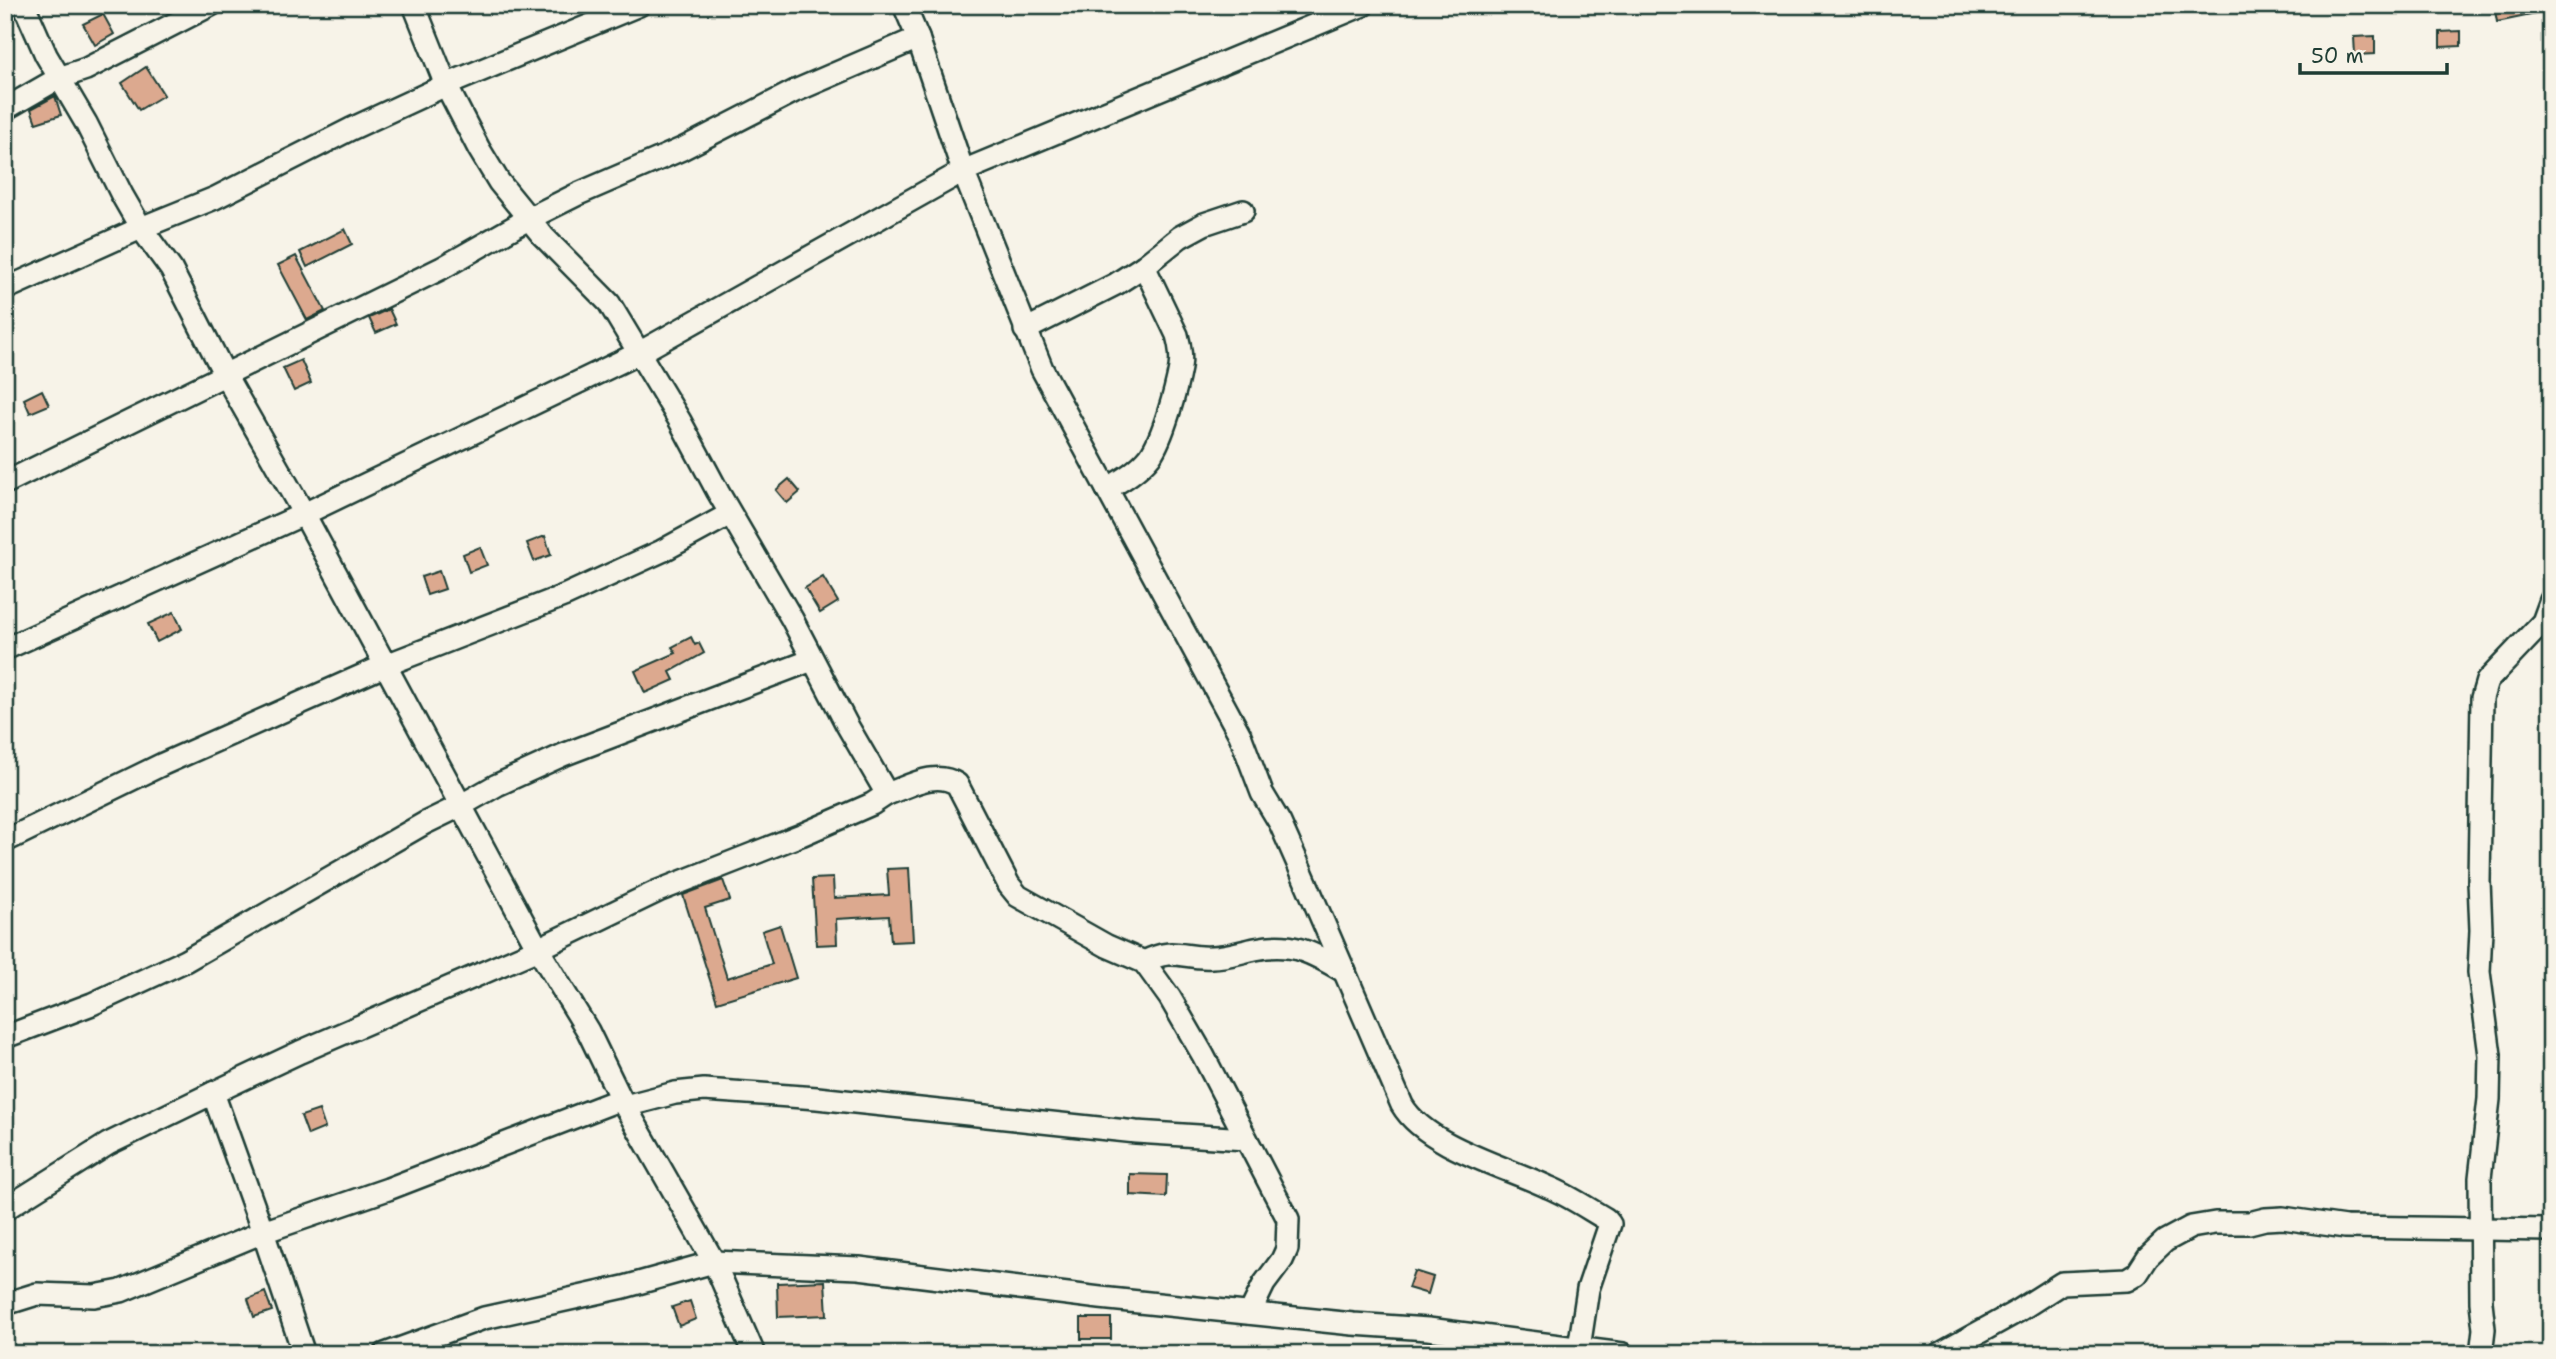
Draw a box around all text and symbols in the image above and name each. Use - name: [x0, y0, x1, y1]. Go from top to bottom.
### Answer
- scale bar: [2300, 32, 2448, 76]
- text: 50 m: [2311, 42, 2364, 70]

